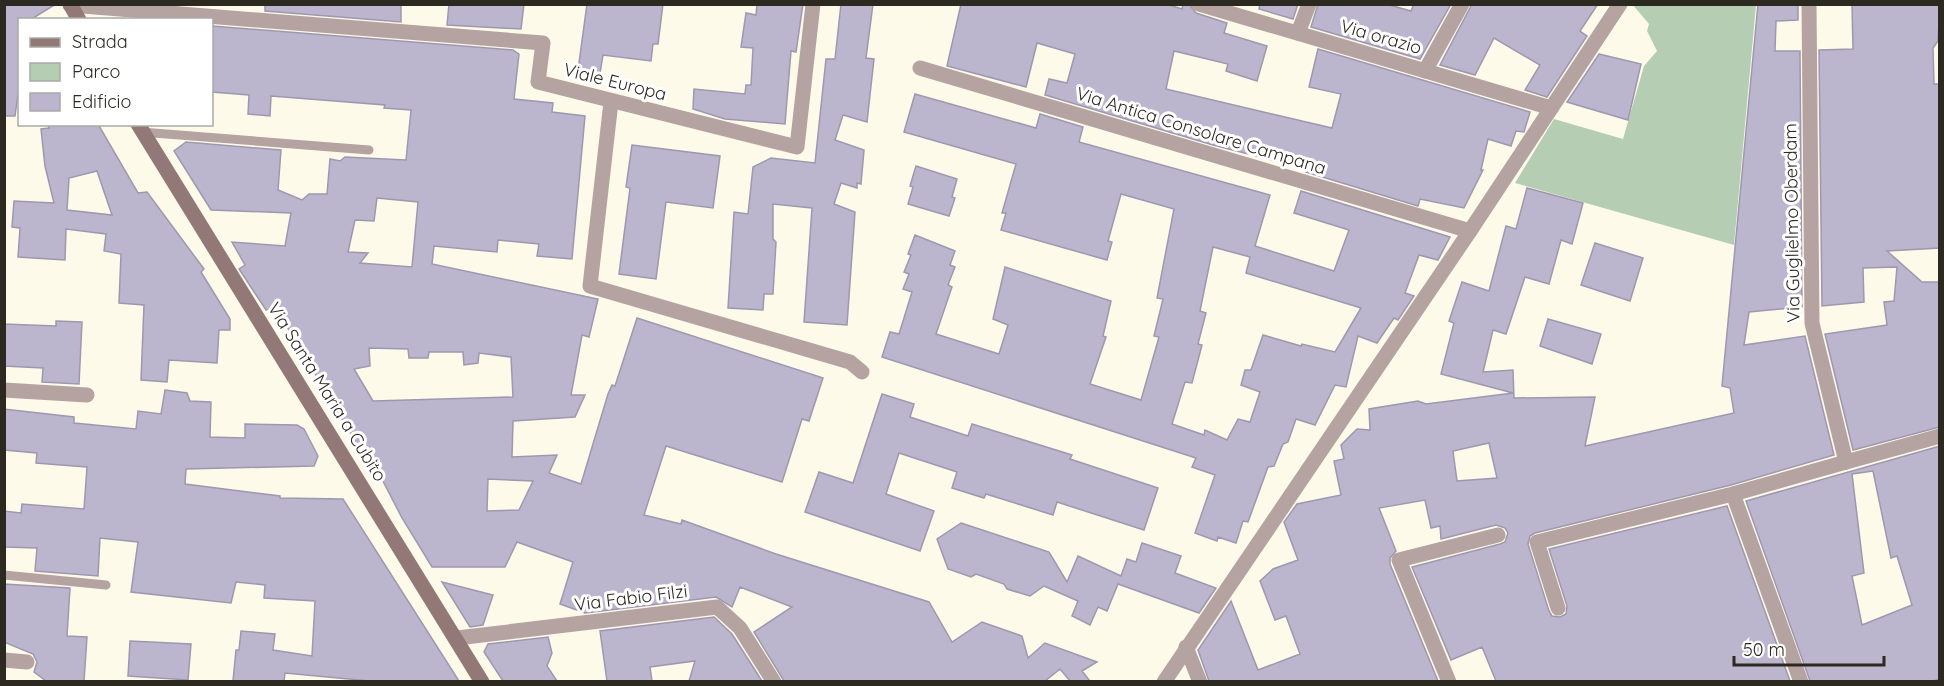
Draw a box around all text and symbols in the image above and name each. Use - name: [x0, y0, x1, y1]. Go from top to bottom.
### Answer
- street label: Via orazio: [1338, 14, 1424, 59]
- legend: [18, 18, 213, 126]
- text: Strada: [72, 30, 128, 53]
- street label: Viale Europa: [561, 58, 669, 105]
- text: Parco: [72, 60, 120, 83]
- street label: Via Antica Consolare Campana: [1073, 82, 1329, 180]
- text: Edificio: [72, 90, 131, 113]
- street label: Via Guglielmo Oberdam: [1778, 123, 1805, 323]
- street label: Via Santa Maria a Cubito: [263, 298, 392, 486]
- street label: Via Fabio Filzi: [573, 579, 689, 616]
- scale bar: [1734, 629, 1884, 667]
- text: 50 m: [1743, 638, 1785, 661]

